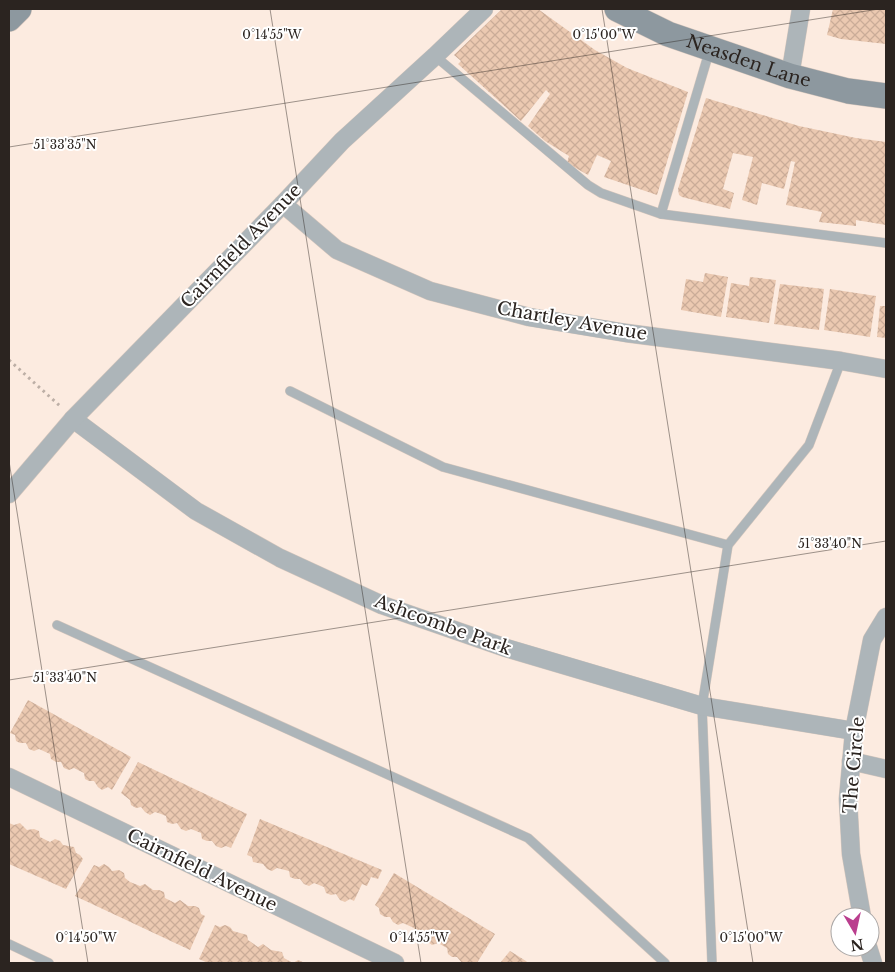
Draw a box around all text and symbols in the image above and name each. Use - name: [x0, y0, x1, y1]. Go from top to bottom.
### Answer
- text: 0°14'55"W: [242, 27, 303, 42]
- text: 0°15'00"W: [572, 27, 636, 42]
- street label: Neasden Lane: [683, 30, 813, 92]
- text: 51°33'35"N: [33, 137, 97, 152]
- street label: Cairnfield Avenue: [176, 179, 306, 313]
- street label: Chartley Avenue: [495, 297, 649, 345]
- text: 51°33'40"N: [798, 536, 862, 551]
- street label: Ashcombe Park: [371, 590, 515, 660]
- text: 51°33'40"N: [33, 670, 97, 685]
- street label: The Circle: [839, 716, 869, 814]
- street label: Cairnfield Avenue: [123, 824, 281, 916]
- north arrow: [830, 907, 880, 957]
- text: 0°14'50"W: [55, 930, 117, 945]
- text: 0°14'55"W: [389, 930, 450, 945]
- text: 0°15'00"W: [719, 930, 783, 945]
- text: N: [849, 935, 865, 955]

